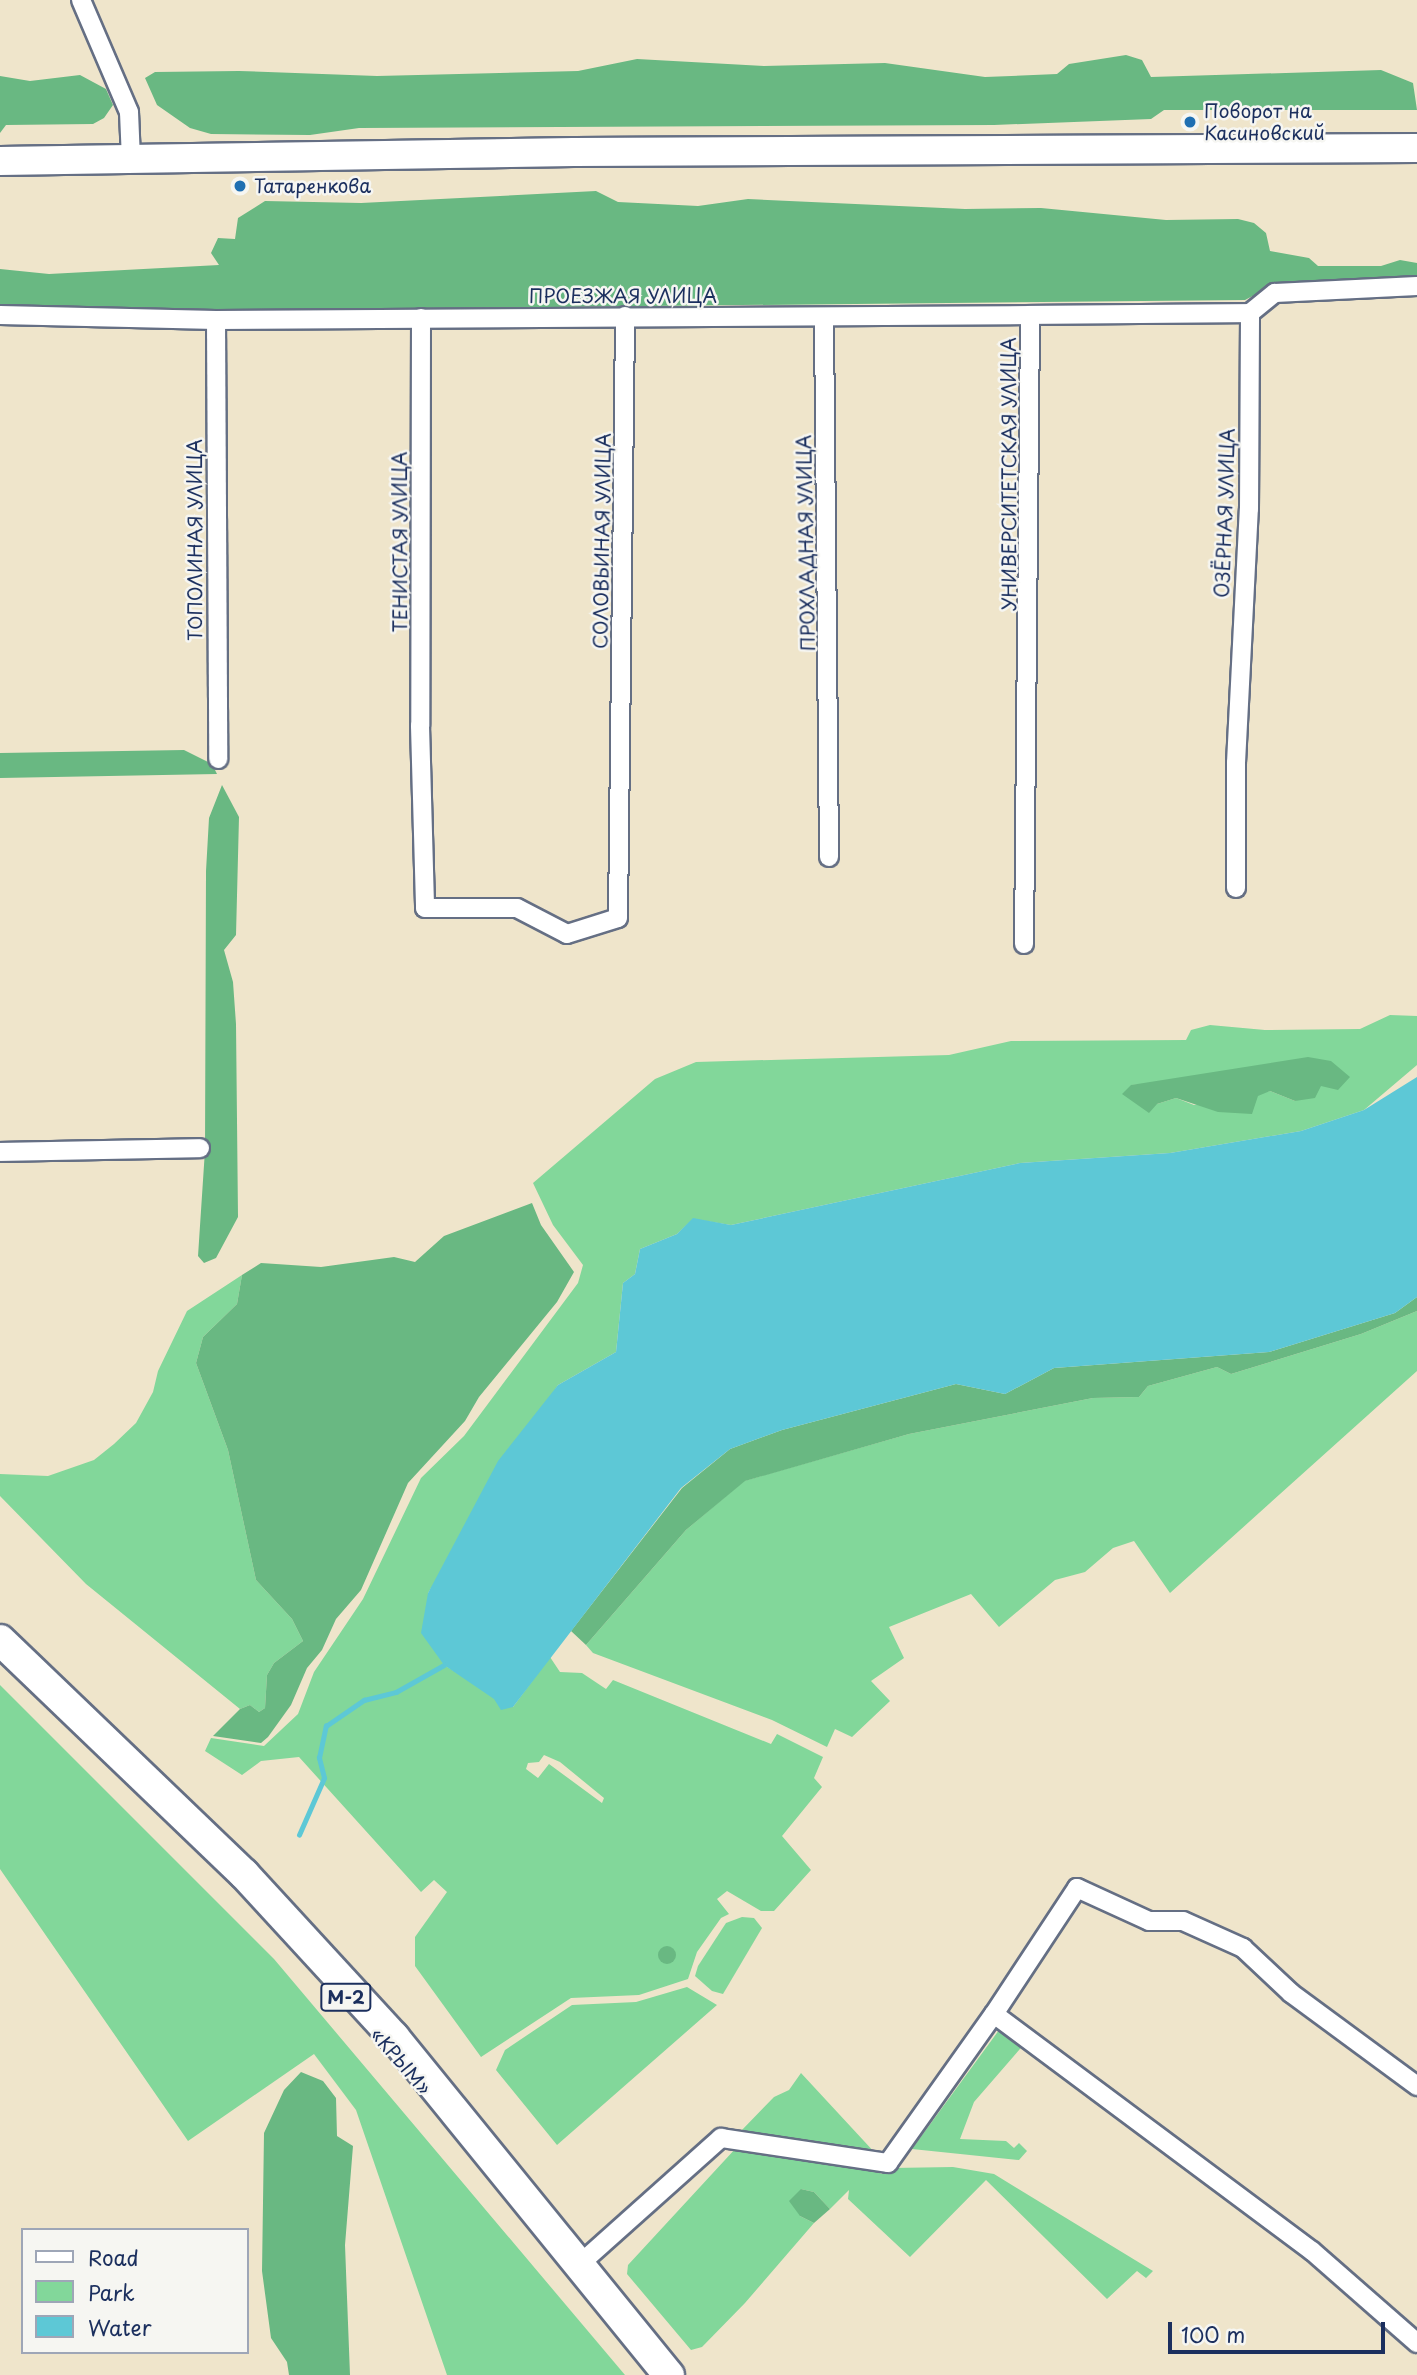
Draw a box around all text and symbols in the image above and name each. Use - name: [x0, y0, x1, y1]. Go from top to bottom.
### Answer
- place label: Поворот на Касиновский: [1204, 100, 1325, 144]
- marker: Поворот на Касиновский: [1182, 114, 1198, 130]
- place label: Татаренкова: [254, 175, 371, 197]
- marker: Татаренкова: [232, 178, 248, 194]
- street label: ПРОЕЗЖАЯ УЛИЦА: [529, 285, 717, 307]
- street label: УНИВЕРСИТЕТСКАЯ УЛИЦА: [998, 337, 1020, 611]
- street label: ОЗЁРНАЯ УЛИЦА: [1211, 428, 1239, 598]
- street label: СОЛОВЬИНАЯ УЛИЦА: [589, 433, 615, 649]
- street label: ПРОХЛАДНАЯ УЛИЦА: [793, 435, 819, 651]
- street label: ТОПОЛИНАЯ УЛИЦА: [184, 439, 206, 641]
- street label: ТЕНИСТАЯ УЛИЦА: [389, 451, 411, 633]
- road number: М-2: [320, 1982, 372, 2011]
- street label: «КРЫМ»: [366, 2023, 436, 2099]
- legend: [21, 2228, 248, 2354]
- text: Road: [88, 2241, 139, 2273]
- text: Park: [88, 2276, 135, 2308]
- scale bar: [1172, 2308, 1389, 2352]
- text: Water: [88, 2311, 151, 2343]
- text: 100 m: [1181, 2318, 1245, 2350]

